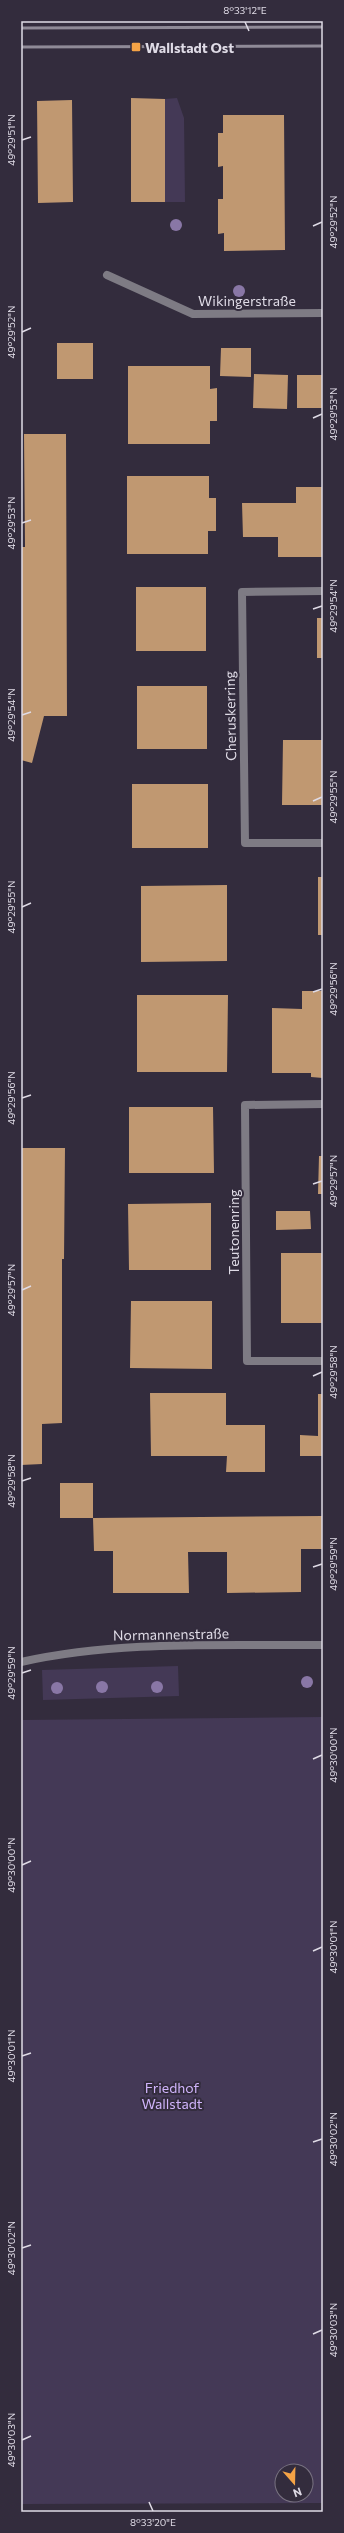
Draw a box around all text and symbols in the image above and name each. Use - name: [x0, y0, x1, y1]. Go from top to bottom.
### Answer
- text: 8°33'12"E: [223, 4, 267, 16]
- place label: Wallstadt Ost: [145, 39, 234, 56]
- marker: Wallstadt Ost: [130, 41, 142, 53]
- text: 49°29'51"N: [5, 114, 17, 166]
- text: 49°29'52"N: [327, 196, 339, 248]
- street label: Wikingerstraße: [198, 292, 296, 309]
- text: 49°29'52"N: [5, 306, 17, 358]
- text: 49°29'53"N: [327, 387, 339, 441]
- text: 49°29'53"N: [5, 496, 17, 550]
- text: 49°29'54"N: [327, 579, 339, 633]
- street label: Cheruskerring: [221, 671, 239, 761]
- text: 49°29'54"N: [5, 688, 17, 742]
- text: 49°29'55"N: [327, 770, 339, 824]
- text: 49°29'55"N: [5, 880, 17, 934]
- text: 49°29'56"N: [327, 962, 339, 1016]
- text: 49°29'56"N: [5, 1071, 17, 1125]
- text: 49°29'57"N: [327, 1155, 339, 1207]
- street label: Teutonenring: [225, 1189, 242, 1275]
- text: 49°29'57"N: [5, 1264, 17, 1316]
- text: 49°29'58"N: [327, 1345, 339, 1399]
- text: 49°29'58"N: [5, 1454, 17, 1508]
- text: 49°29'59"N: [327, 1537, 339, 1591]
- street label: Normannenstraße: [113, 1624, 229, 1644]
- text: 49°29'59"N: [5, 1646, 17, 1700]
- text: 49°30'00"N: [327, 1727, 339, 1783]
- text: 49°30'00"N: [5, 1837, 17, 1893]
- text: 49°30'01"N: [327, 1920, 339, 1974]
- text: 49°30'01"N: [5, 2029, 17, 2083]
- park label: Friedhof Wallstadt: [141, 2079, 203, 2112]
- text: 49°30'02"N: [327, 2112, 339, 2166]
- text: 49°30'02"N: [5, 2221, 17, 2275]
- text: 49°30'03"N: [327, 2303, 339, 2357]
- text: 49°30'03"N: [5, 2413, 17, 2467]
- north arrow: [274, 2463, 314, 2503]
- text: N: [291, 2485, 304, 2500]
- text: 8°33'20"E: [130, 2516, 176, 2528]

